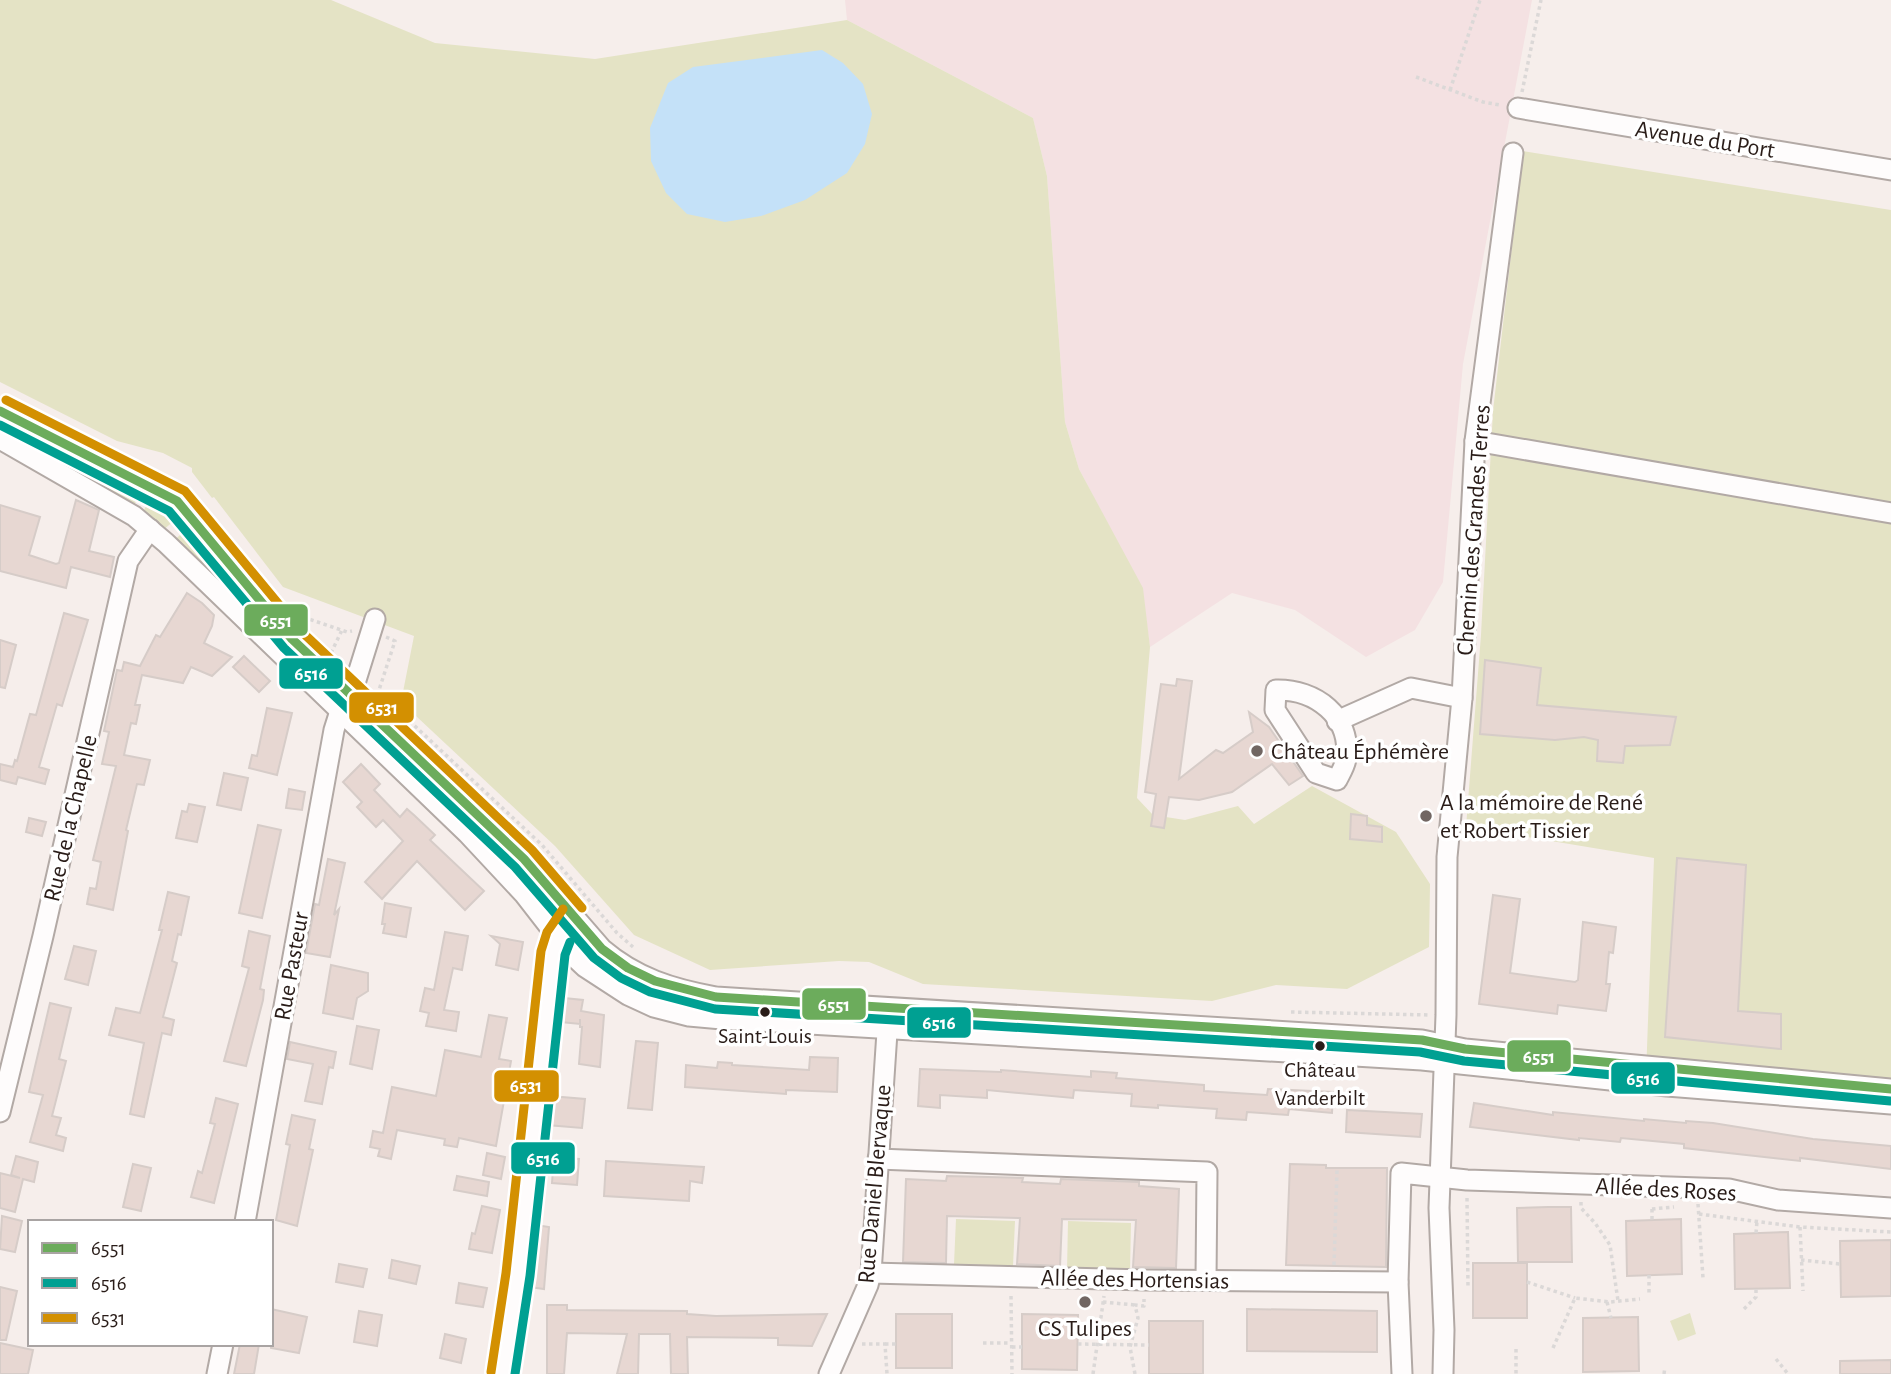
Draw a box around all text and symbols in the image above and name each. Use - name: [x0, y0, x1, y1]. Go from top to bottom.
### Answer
- street label: Avenue du Port: [1633, 117, 1777, 163]
- street label: Chemin des Grandes Terres: [1453, 404, 1495, 656]
- line badge: 6551: [243, 603, 309, 637]
- text: 6551: [260, 612, 292, 631]
- line badge: 6516: [278, 657, 344, 690]
- text: 6516: [294, 665, 328, 684]
- line badge: 6531: [348, 691, 415, 724]
- text: 6531: [366, 699, 398, 718]
- street label: Rue de la Chapelle: [40, 732, 102, 904]
- place label: Château Éphémère: [1271, 738, 1449, 764]
- marker: Château Éphémère: [1249, 743, 1265, 759]
- place label: A la mémoire de René et Robert Tissier: [1440, 791, 1643, 843]
- marker: A la mémoire de René et Robert Tissier: [1418, 808, 1434, 824]
- street label: Rue Pasteur: [271, 910, 313, 1022]
- line badge: 6551: [801, 987, 867, 1021]
- text: 6551: [818, 996, 850, 1015]
- marker: Saint-Louis: [758, 1005, 772, 1019]
- line badge: 6516: [906, 1006, 972, 1039]
- text: 6516: [922, 1014, 956, 1033]
- place label: Saint-Louis: [718, 1025, 812, 1047]
- marker: Château Vanderbilt: [1313, 1039, 1327, 1053]
- line badge: 6551: [1506, 1039, 1572, 1073]
- text: 6551: [1523, 1048, 1555, 1067]
- place label: Château Vanderbilt: [1275, 1059, 1365, 1109]
- line badge: 6516: [1610, 1061, 1676, 1095]
- line badge: 6531: [493, 1069, 560, 1103]
- text: 6516: [1626, 1070, 1660, 1089]
- text: 6531: [510, 1077, 542, 1096]
- street label: Rue Daniel Blervaque: [854, 1083, 896, 1285]
- line badge: 6516: [510, 1141, 576, 1175]
- text: 6516: [526, 1150, 560, 1169]
- street label: Allée des Roses: [1595, 1174, 1737, 1206]
- legend: [28, 1220, 273, 1346]
- text: 6551: [91, 1238, 126, 1259]
- street label: Allée des Hortensias: [1040, 1266, 1230, 1294]
- text: 6516: [91, 1273, 127, 1294]
- marker: CS Tulipes: [1077, 1294, 1093, 1310]
- text: 6531: [91, 1308, 126, 1329]
- place label: CS Tulipes: [1038, 1317, 1132, 1341]

